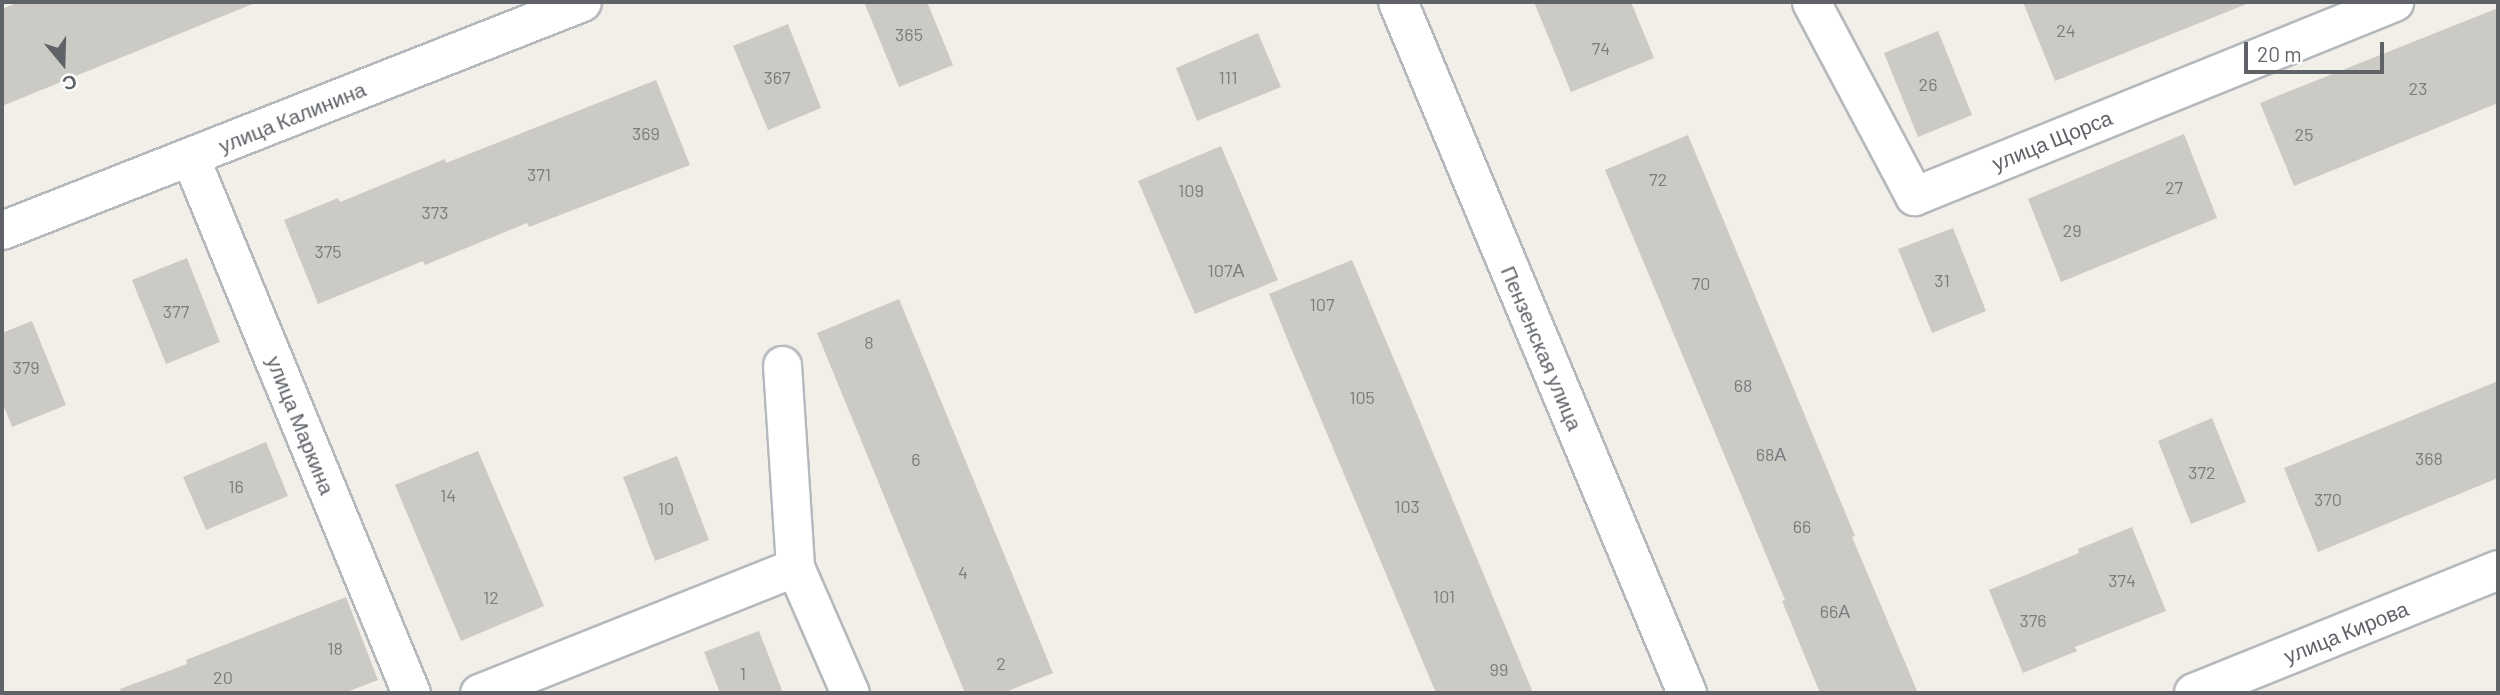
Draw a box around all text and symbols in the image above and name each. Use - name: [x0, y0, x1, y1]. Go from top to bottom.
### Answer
- house number: 24: [2056, 19, 2076, 41]
- house number: 365: [895, 23, 923, 45]
- north arrow: [28, 28, 98, 98]
- scale bar: [2248, 28, 2388, 72]
- house number: 74: [1592, 37, 1610, 59]
- text: 20 m: [2257, 41, 2302, 66]
- house number: 367: [763, 66, 791, 88]
- house number: 111: [1218, 66, 1238, 88]
- text: С: [60, 70, 80, 96]
- house number: 26: [1919, 73, 1937, 95]
- street label: улица Калинина: [215, 76, 369, 158]
- house number: 23: [2409, 77, 2427, 99]
- street label: улица Щорса: [1988, 105, 2116, 175]
- house number: 369: [632, 122, 660, 144]
- house number: 25: [2295, 123, 2313, 145]
- house number: 371: [527, 163, 551, 185]
- house number: 72: [1649, 168, 1667, 190]
- house number: 27: [2165, 176, 2183, 198]
- house number: 109: [1178, 179, 1204, 201]
- house number: 373: [421, 201, 449, 223]
- house number: 29: [2062, 219, 2082, 241]
- house number: 375: [314, 240, 342, 262]
- house number: 107А: [1208, 259, 1244, 281]
- street label: Пензенская улица: [1496, 262, 1588, 434]
- house number: 31: [1934, 269, 1950, 291]
- house number: 70: [1692, 272, 1710, 294]
- house number: 107: [1310, 293, 1334, 315]
- house number: 377: [163, 300, 189, 322]
- house number: 8: [864, 331, 874, 353]
- street label: улица Маркина: [262, 352, 340, 498]
- house number: 379: [12, 356, 40, 378]
- house number: 68: [1734, 374, 1752, 396]
- house number: 105: [1349, 386, 1375, 408]
- house number: 68А: [1756, 443, 1786, 465]
- house number: 368: [2415, 447, 2443, 469]
- house number: 6: [911, 448, 921, 470]
- house number: 372: [2188, 461, 2216, 483]
- house number: 16: [228, 475, 244, 497]
- house number: 14: [440, 484, 456, 506]
- house number: 370: [2314, 488, 2342, 510]
- house number: 103: [1394, 495, 1420, 517]
- house number: 10: [658, 497, 674, 519]
- house number: 66: [1793, 515, 1811, 537]
- house number: 4: [958, 561, 968, 583]
- house number: 374: [2108, 569, 2136, 591]
- house number: 101: [1433, 585, 1455, 607]
- house number: 12: [483, 586, 499, 608]
- street label: улица Кирова: [2280, 596, 2412, 668]
- house number: 66А: [1820, 600, 1850, 622]
- house number: 376: [2019, 609, 2047, 631]
- house number: 18: [327, 637, 343, 659]
- house number: 2: [996, 652, 1006, 674]
- house number: 99: [1490, 658, 1508, 680]
- house number: 1: [740, 662, 746, 684]
- house number: 20: [213, 666, 233, 688]

